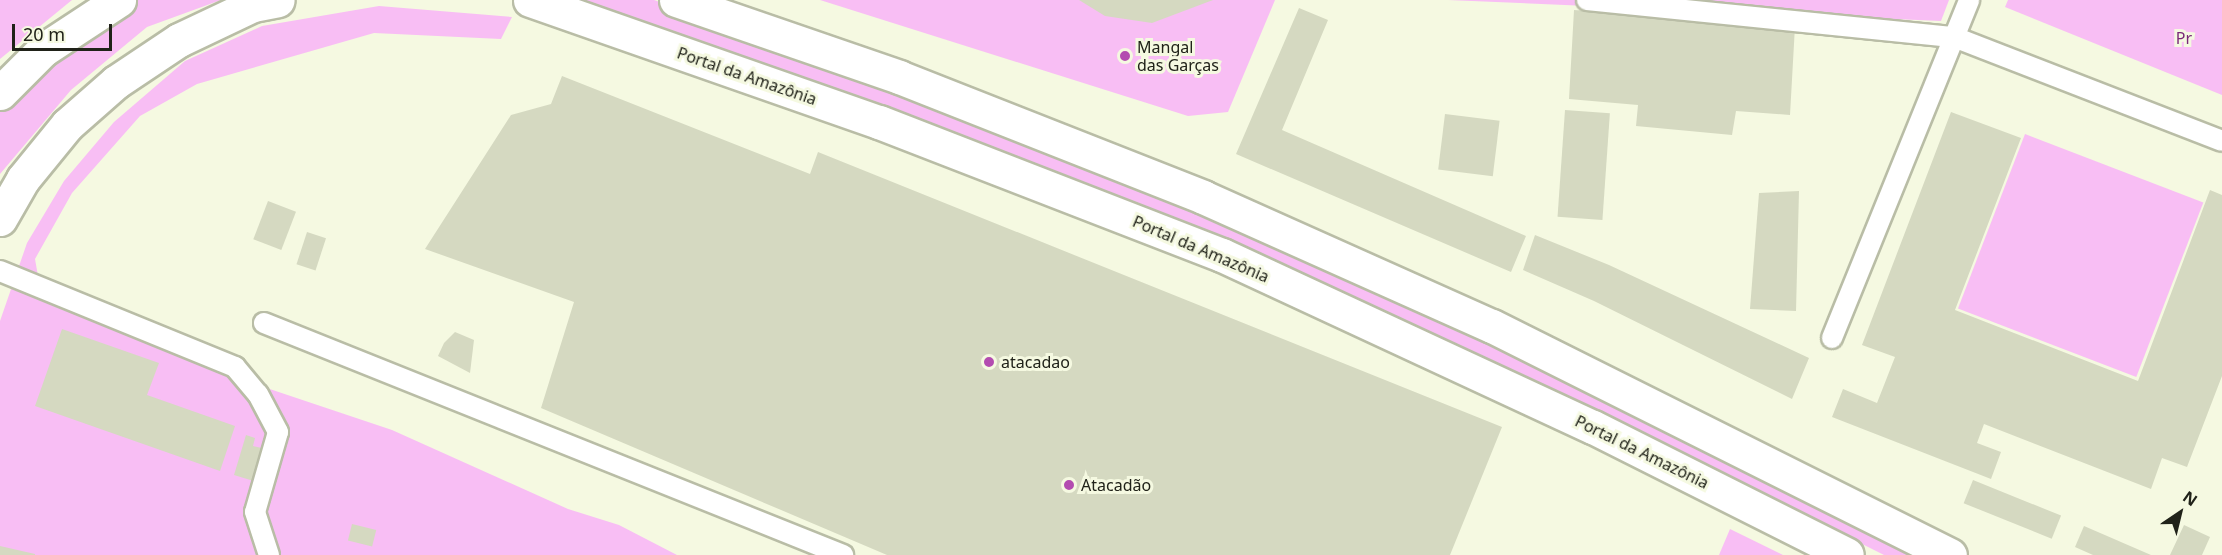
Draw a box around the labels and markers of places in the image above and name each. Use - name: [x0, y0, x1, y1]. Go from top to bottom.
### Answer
- place label: Mangal das Garças: [1137, 37, 1219, 75]
- marker: Mangal das Garças: [1118, 49, 1132, 63]
- place label: atacadao: [1001, 352, 1070, 372]
- marker: atacadao: [982, 355, 996, 369]
- place label: Atacadão: [1081, 475, 1151, 495]
- marker: Atacadão: [1062, 478, 1076, 492]

